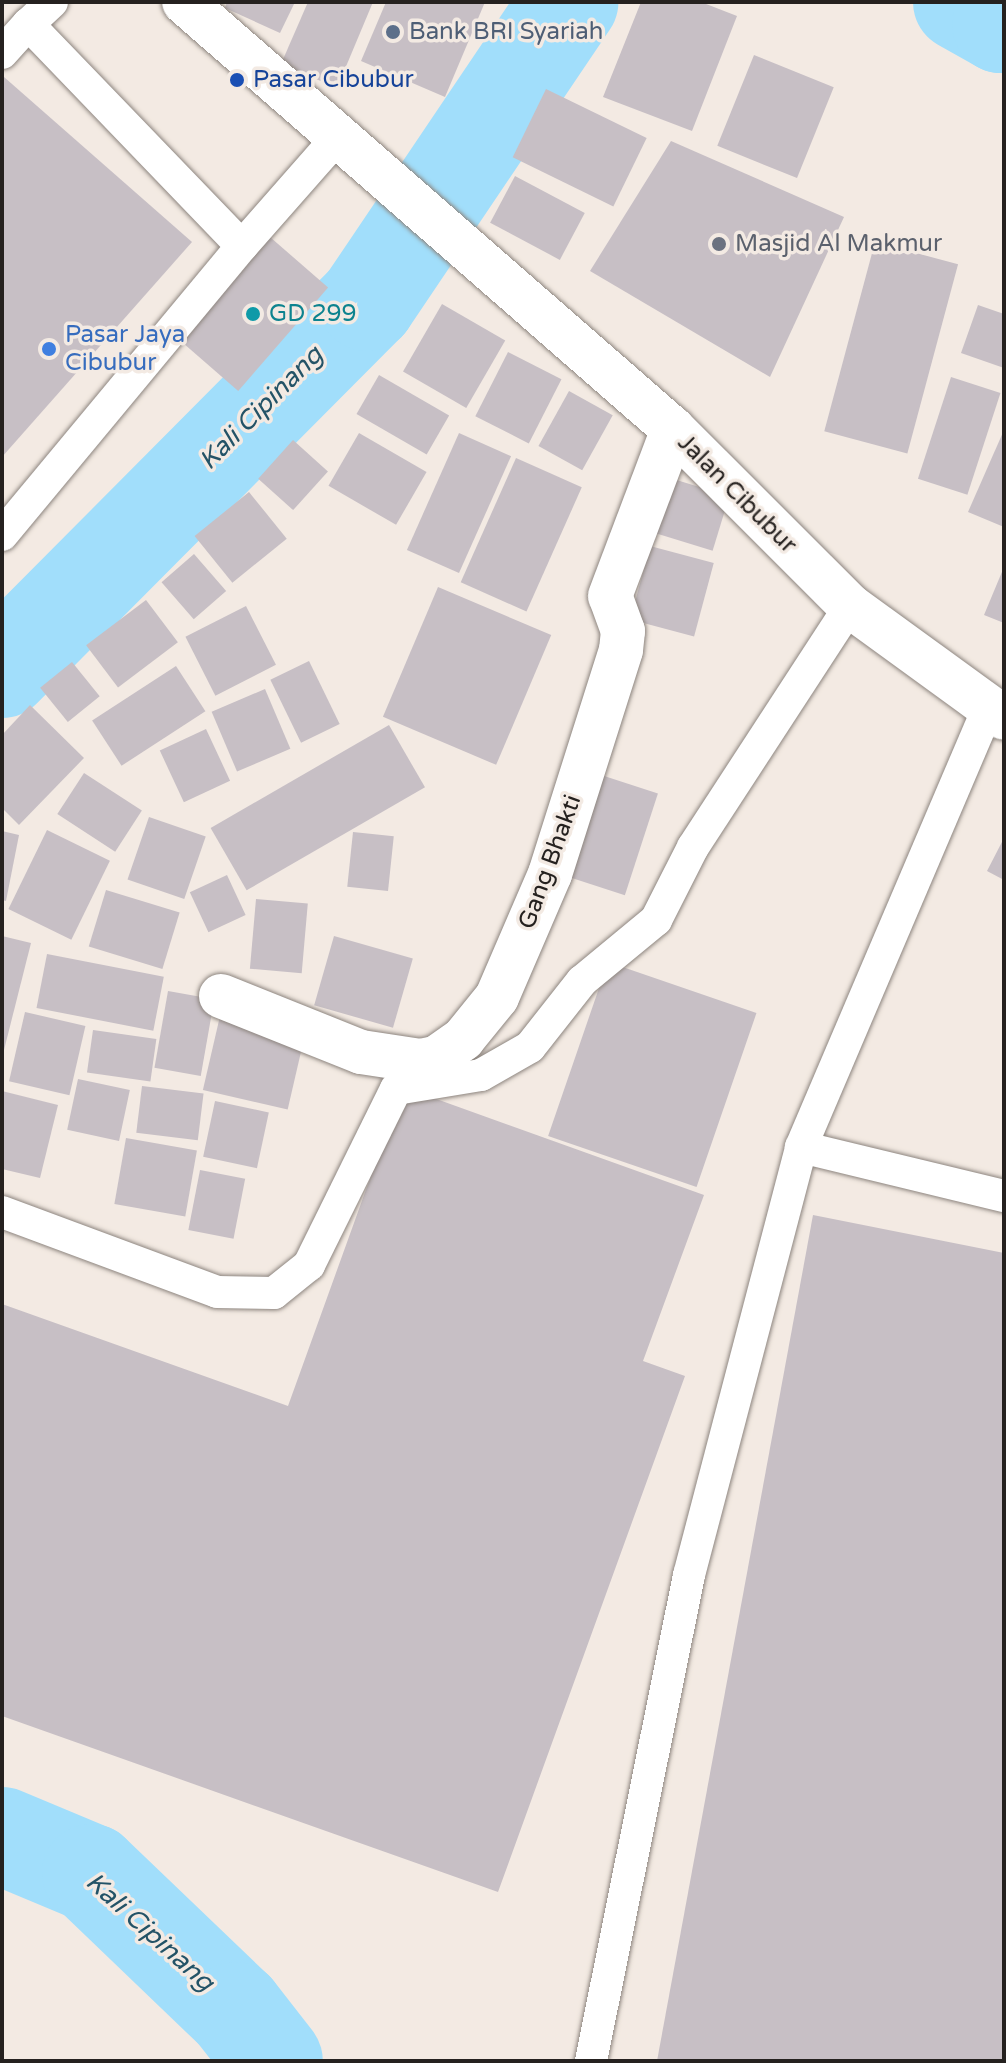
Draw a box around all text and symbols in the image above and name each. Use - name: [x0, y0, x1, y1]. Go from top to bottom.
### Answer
- place label: Bank BRI Syariah: [409, 18, 603, 46]
- marker: Bank BRI Syariah: [384, 23, 402, 41]
- place label: Pasar Cibubur: [253, 66, 414, 94]
- marker: Pasar Cibubur: [228, 71, 246, 89]
- place label: Masjid Al Makmur: [735, 230, 942, 258]
- marker: Masjid Al Makmur: [710, 235, 728, 253]
- place label: GD 299: [269, 300, 357, 328]
- marker: GD 299: [244, 305, 262, 323]
- place label: Pasar Jaya Cibubur: [65, 321, 185, 377]
- marker: Pasar Jaya Cibubur: [40, 340, 58, 358]
- water label: Kali Cipinang: [193, 340, 329, 476]
- street label: Jalan Cibubur: [672, 429, 802, 559]
- street label: Gang Bhakti: [512, 791, 588, 933]
- water label: Kali Cipinang: [79, 1866, 221, 1998]

